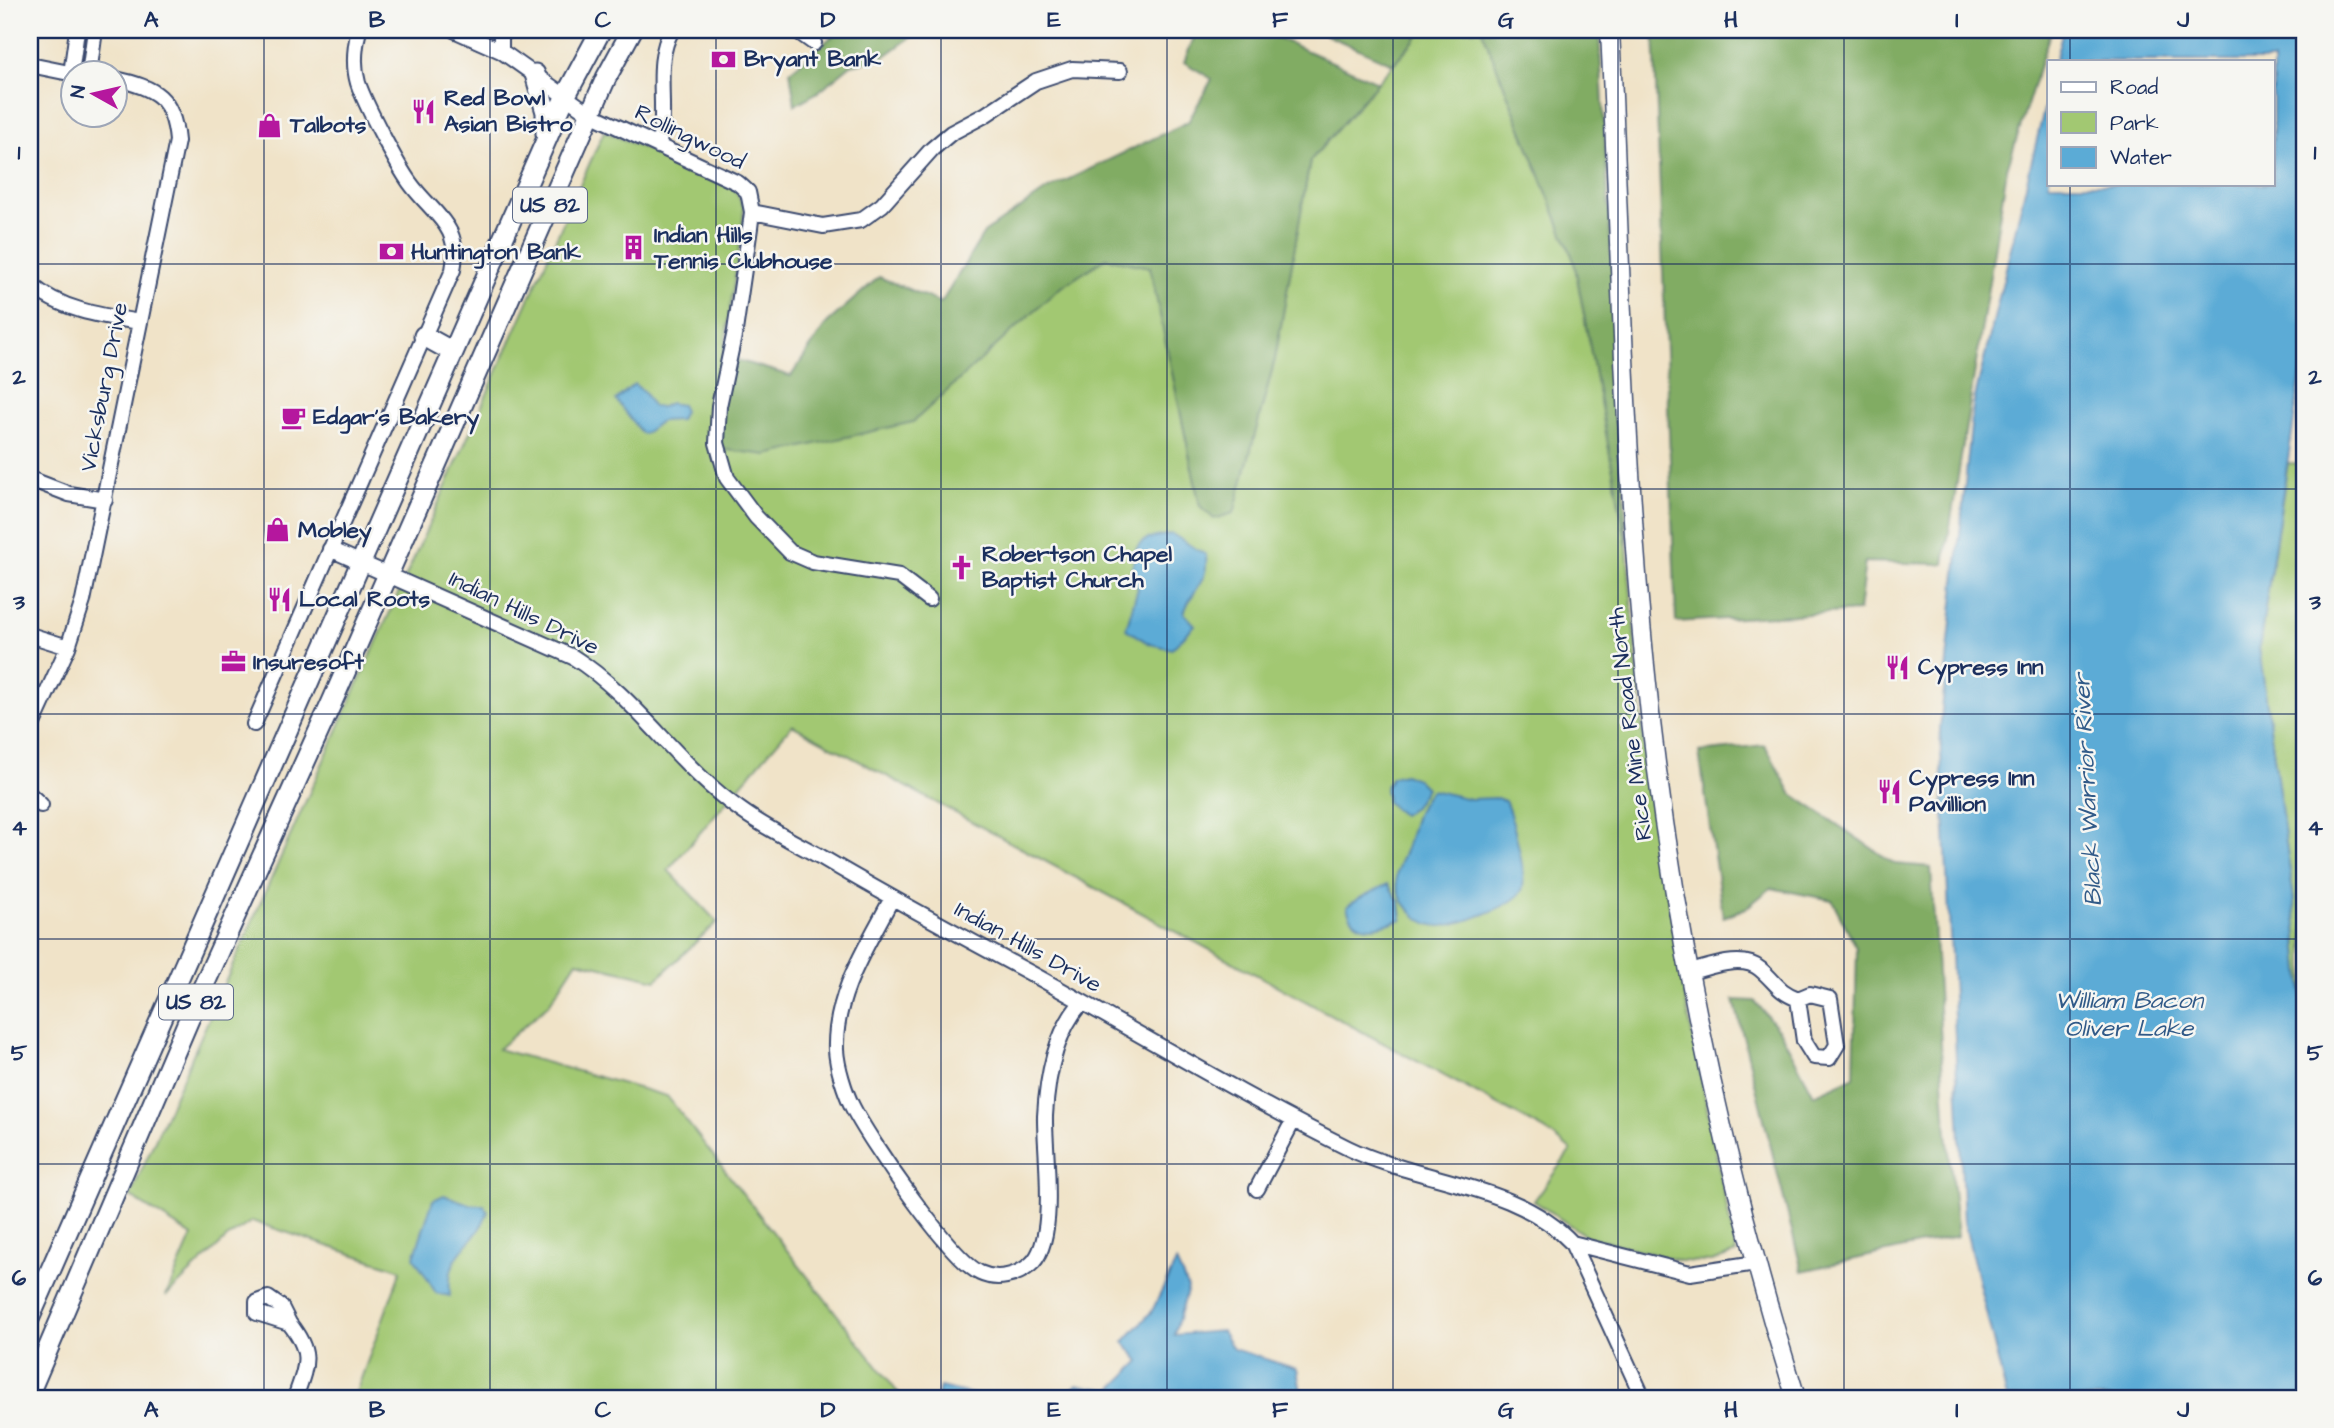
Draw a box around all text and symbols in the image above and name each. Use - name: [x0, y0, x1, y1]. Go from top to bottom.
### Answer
- text: A: [144, 4, 159, 36]
- text: B: [369, 4, 386, 36]
- text: C: [595, 4, 612, 36]
- text: D: [821, 4, 836, 36]
- text: E: [1047, 4, 1061, 36]
- text: F: [1272, 4, 1289, 36]
- text: G: [1498, 4, 1514, 36]
- text: H: [1724, 4, 1738, 36]
- text: I: [1955, 4, 1959, 36]
- text: J: [2176, 4, 2190, 36]
- place label: Bryant Bank: [744, 43, 882, 77]
- bank icon: Bryant Bank: [710, 45, 738, 73]
- north arrow: [60, 60, 130, 130]
- legend: [2047, 60, 2274, 186]
- text: Road: [2110, 73, 2158, 102]
- place label: Red Bowl Asian Bistro: [444, 82, 573, 140]
- text: N: [64, 84, 93, 100]
- street label: Rollingwood: [629, 96, 751, 179]
- restaurant icon: Red Bowl Asian Bistro: [410, 97, 438, 125]
- place label: Talbots: [289, 109, 367, 141]
- text: Park: [2110, 109, 2159, 138]
- shop icon: Talbots: [256, 111, 284, 139]
- text: 1: [18, 136, 21, 168]
- text: 1: [2314, 136, 2317, 168]
- text: Water: [2110, 143, 2172, 172]
- road number: US 82: [513, 188, 587, 222]
- place label: Indian Hills Tennis Clubhouse: [653, 219, 833, 277]
- building icon: Indian Hills Tennis Clubhouse: [620, 234, 648, 262]
- place label: Huntington Bank: [411, 236, 582, 269]
- bank icon: Huntington Bank: [377, 238, 405, 266]
- street label: Vicksburg Drive: [72, 300, 137, 475]
- text: 2: [11, 361, 26, 393]
- text: 2: [2307, 361, 2322, 393]
- place label: Edgar's Bakery: [313, 401, 479, 435]
- cafe icon: Edgar's Bakery: [279, 403, 307, 431]
- place label: Mobley: [298, 514, 372, 548]
- shop icon: Mobley: [264, 516, 292, 544]
- place label: Robertson Chapel Baptist Church: [982, 538, 1172, 596]
- church icon: Robertson Chapel Baptist Church: [948, 553, 976, 581]
- street label: Indian Hills Drive: [444, 563, 604, 663]
- place label: Local Roots: [299, 583, 431, 615]
- restaurant icon: Local Roots: [265, 585, 293, 613]
- text: 3: [12, 586, 25, 618]
- text: 3: [2308, 586, 2321, 618]
- street label: Rice Mine Road North: [1600, 605, 1660, 842]
- place label: Insuresoft: [253, 646, 364, 678]
- office icon: Insuresoft: [219, 648, 247, 676]
- place label: Cypress Inn: [1918, 651, 2044, 685]
- restaurant icon: Cypress Inn: [1884, 653, 1912, 681]
- water label: Black Warrior River: [2065, 670, 2111, 907]
- place label: Cypress Inn Pavillion: [1909, 762, 2035, 820]
- restaurant icon: Cypress Inn Pavillion: [1875, 777, 1903, 805]
- text: 4: [11, 812, 27, 844]
- text: 4: [2307, 812, 2323, 844]
- street label: Indian Hills Drive: [949, 893, 1107, 1001]
- road number: US 82: [159, 984, 233, 1020]
- water label: William Bacon Oliver Lake: [2055, 984, 2205, 1046]
- text: 5: [11, 1037, 28, 1069]
- text: 5: [2307, 1037, 2324, 1069]
- text: 6: [12, 1262, 27, 1294]
- text: 6: [2308, 1262, 2323, 1294]
- text: A: [144, 1394, 159, 1426]
- text: B: [369, 1394, 386, 1426]
- text: C: [595, 1394, 612, 1426]
- text: D: [821, 1394, 836, 1426]
- text: E: [1047, 1394, 1061, 1426]
- text: F: [1272, 1394, 1289, 1426]
- text: G: [1498, 1394, 1514, 1426]
- text: H: [1724, 1394, 1738, 1426]
- text: I: [1955, 1394, 1959, 1426]
- text: J: [2176, 1394, 2190, 1426]

